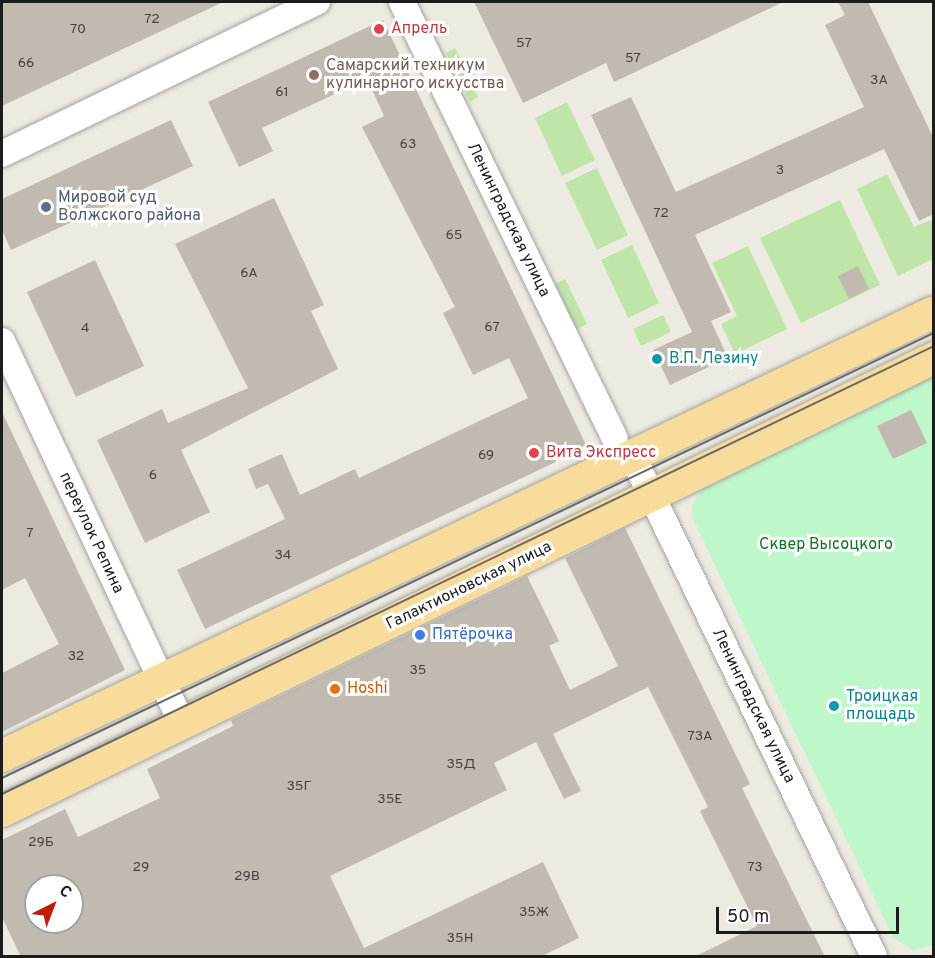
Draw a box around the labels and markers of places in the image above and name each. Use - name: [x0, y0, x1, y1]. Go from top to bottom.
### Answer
- place label: Апрель: [391, 19, 447, 39]
- marker: Апрель: [372, 22, 386, 36]
- place label: Самарский техникум кулинарного искусства: [326, 56, 504, 94]
- marker: Самарский техникум кулинарного искусства: [307, 68, 321, 82]
- place label: Мировой суд Волжского района: [58, 188, 201, 226]
- marker: Мировой суд Волжского района: [39, 200, 53, 214]
- place label: В.П. Лезину: [669, 349, 758, 369]
- marker: В.П. Лезину: [650, 352, 664, 366]
- place label: Вита Экспресс: [546, 443, 656, 463]
- marker: Вита Экспресс: [527, 446, 541, 460]
- place label: Пятёрочка: [432, 625, 513, 645]
- marker: Пятёрочка: [413, 628, 427, 642]
- place label: Hoshi: [347, 679, 388, 699]
- marker: Hoshi: [328, 682, 342, 696]
- place label: Троицкая площадь: [846, 687, 918, 725]
- marker: Троицкая площадь: [827, 699, 841, 713]

